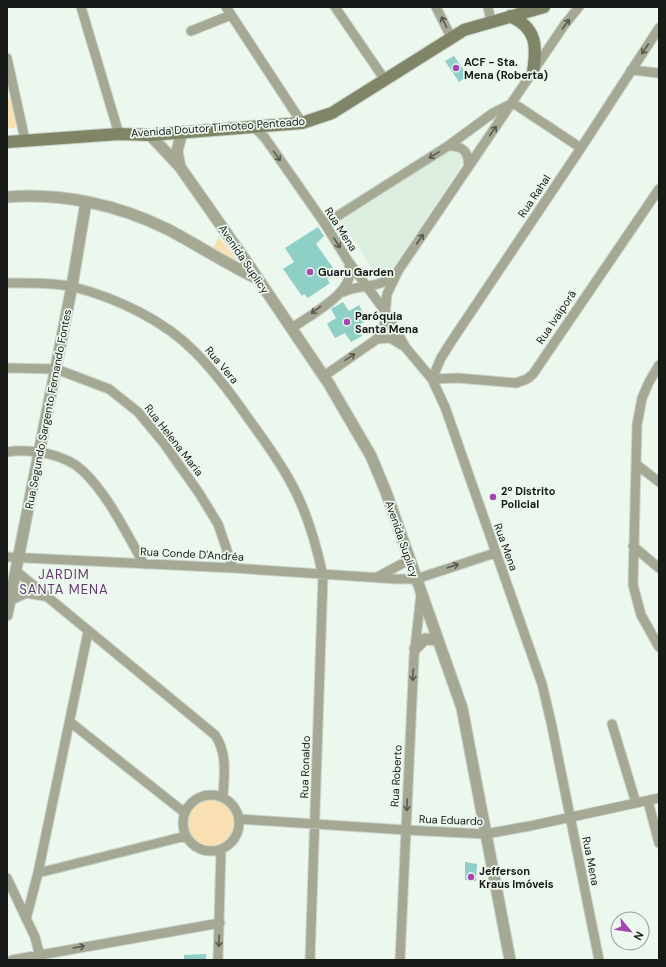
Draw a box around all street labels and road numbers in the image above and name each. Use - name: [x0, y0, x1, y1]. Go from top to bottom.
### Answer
- street label: Avenida Doutor Timoteo Penteado: [130, 114, 306, 140]
- street label: Rua Rahal: [515, 172, 553, 220]
- street label: Rua Mena: [322, 204, 360, 254]
- street label: Avenida Suplicy: [216, 222, 272, 296]
- street label: Rua Ivaiporã: [533, 287, 579, 347]
- street label: Rua Segundo Sargento Fernando Fontes: [22, 308, 74, 510]
- street label: Rua Vera: [202, 343, 242, 387]
- street label: Rua Helena Maria: [142, 401, 206, 479]
- street label: Avenida Suplicy: [382, 499, 422, 579]
- street label: Rua Mena: [491, 521, 521, 573]
- street label: Rua Conde D'Andréa: [140, 544, 244, 564]
- street label: Rua Ronaldo: [297, 735, 313, 799]
- street label: Rua Roberto: [387, 744, 405, 808]
- street label: Rua Eduardo: [419, 812, 483, 828]
- street label: Rua Mena: [579, 835, 603, 887]

